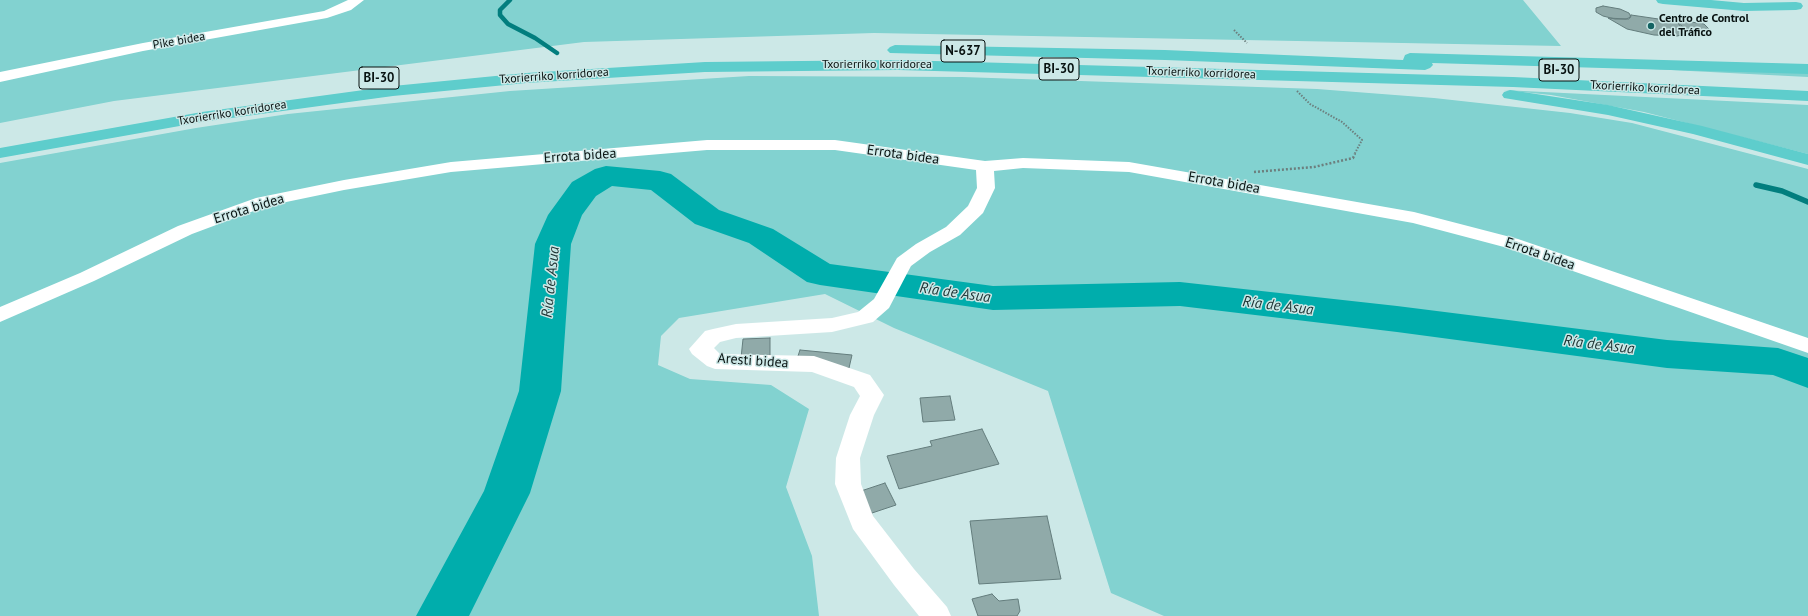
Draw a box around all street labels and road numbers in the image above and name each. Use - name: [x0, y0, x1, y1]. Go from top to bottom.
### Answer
- street label: Pike bidea: [152, 29, 206, 53]
- road number: N-637: [941, 40, 985, 62]
- street label: Txorierriko korridorea: [822, 58, 932, 72]
- road number: BI-30: [1039, 58, 1079, 80]
- road number: BI-30: [1539, 59, 1579, 81]
- street label: Txorierriko korridorea: [1146, 64, 1256, 82]
- street label: Txorierriko korridorea: [499, 65, 609, 87]
- road number: BI-30: [359, 67, 399, 89]
- street label: Txorierriko korridorea: [1590, 78, 1700, 98]
- street label: Txorierriko korridorea: [177, 97, 287, 129]
- street label: Errota bidea: [866, 142, 940, 168]
- street label: Errota bidea: [543, 145, 617, 167]
- street label: Errota bidea: [1187, 168, 1261, 198]
- street label: Errota bidea: [212, 190, 286, 228]
- street label: Errota bidea: [1503, 234, 1577, 274]
- street label: Aresti bidea: [717, 350, 789, 372]

